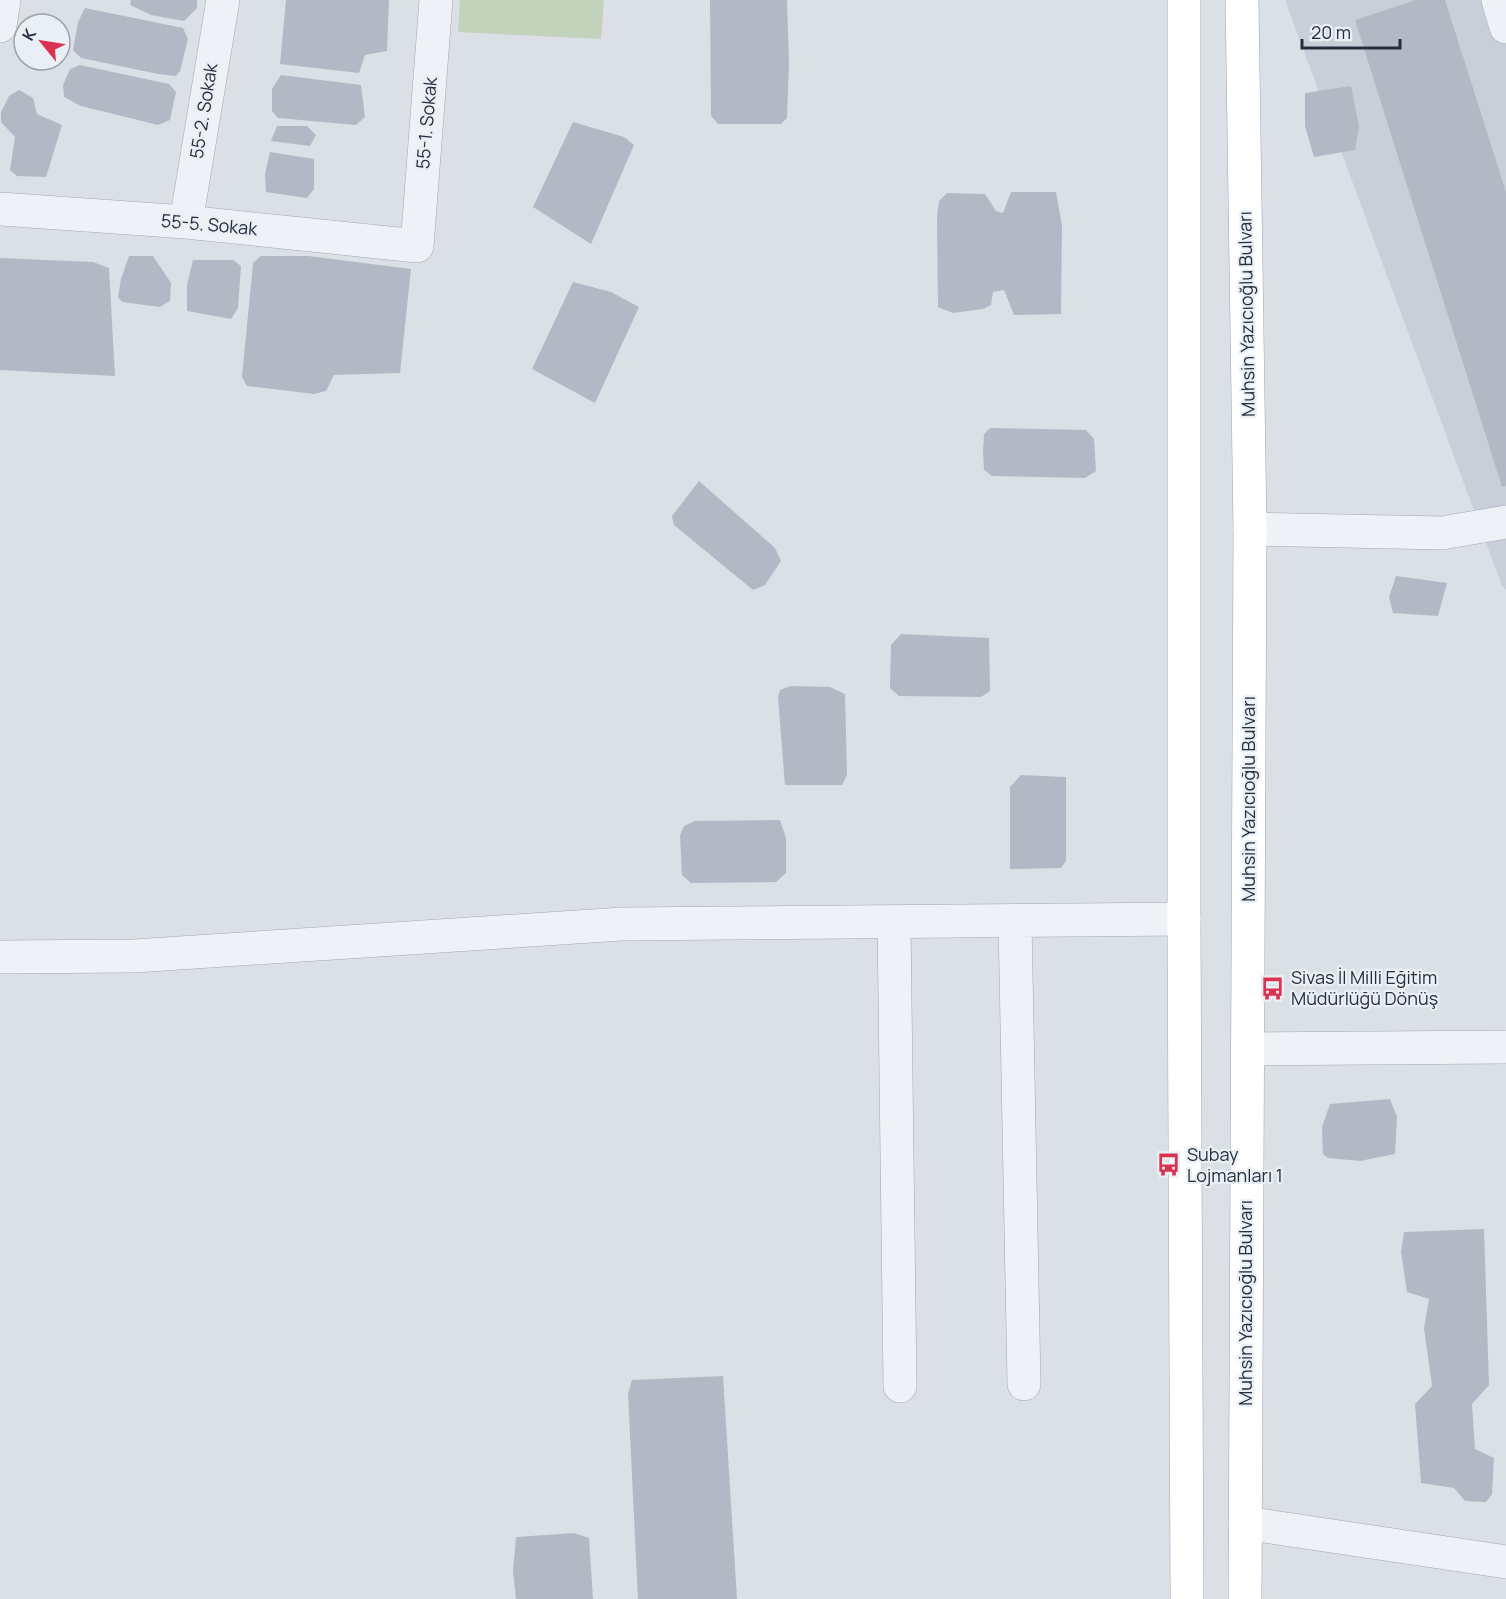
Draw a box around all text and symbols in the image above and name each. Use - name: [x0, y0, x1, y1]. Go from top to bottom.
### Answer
- north arrow: [12, 12, 72, 72]
- scale bar: [1302, 12, 1400, 50]
- text: 20 m: [1311, 20, 1351, 44]
- text: K: [17, 24, 41, 44]
- street label: 55-2. Sokak: [184, 60, 223, 160]
- street label: 55-1. Sokak: [410, 75, 442, 170]
- street label: 55-5. Sokak: [160, 208, 259, 240]
- street label: Muhsin Yazıcıoğlu Bulvarı: [1232, 211, 1260, 417]
- street label: Muhsin Yazıcıoğlu Bulvarı: [1236, 696, 1260, 902]
- place label: Sivas İl Milli Eğitim Müdürlüğü Dönüş: [1291, 965, 1438, 1010]
- bus stop icon: Sivas İl Milli Eğitim Müdürlüğü Dönüş: [1260, 975, 1286, 1001]
- place label: Subay Lojmanları 1: [1187, 1142, 1283, 1187]
- bus stop icon: Subay Lojmanları 1: [1156, 1152, 1182, 1178]
- street label: Muhsin Yazıcıoğlu Bulvarı: [1233, 1200, 1257, 1406]

